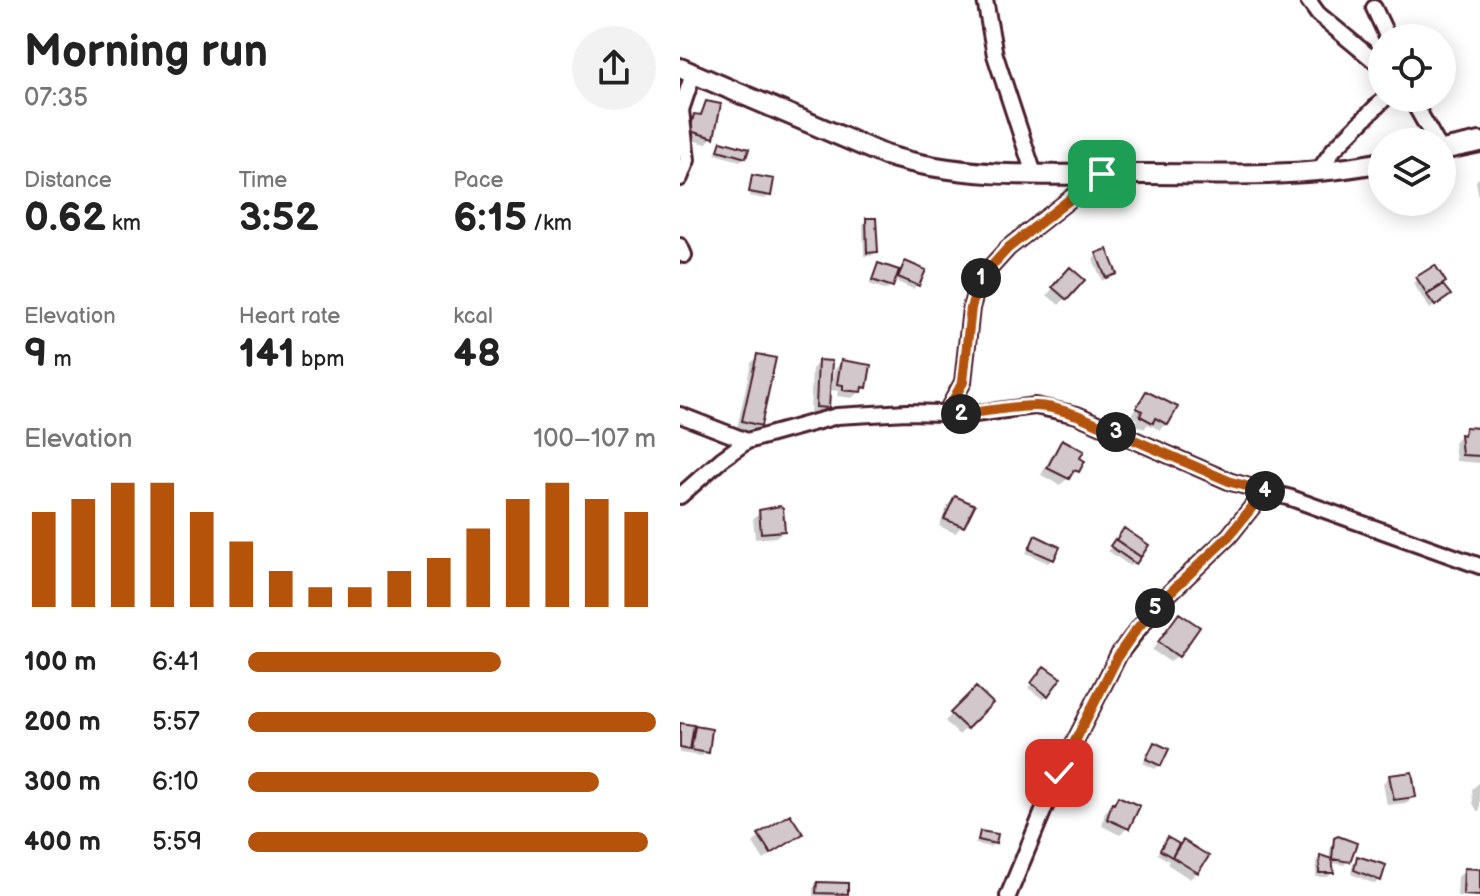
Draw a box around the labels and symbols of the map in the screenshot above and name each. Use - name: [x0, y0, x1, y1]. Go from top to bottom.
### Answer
- pin: [1068, 140, 1136, 208]
- pin: 1: [961, 258, 1001, 298]
- pin: 2: [941, 394, 981, 434]
- pin: 3: [1096, 412, 1136, 452]
- pin: 4: [1245, 471, 1285, 511]
- pin: 5: [1135, 588, 1175, 628]
- pin: [1025, 739, 1093, 807]

